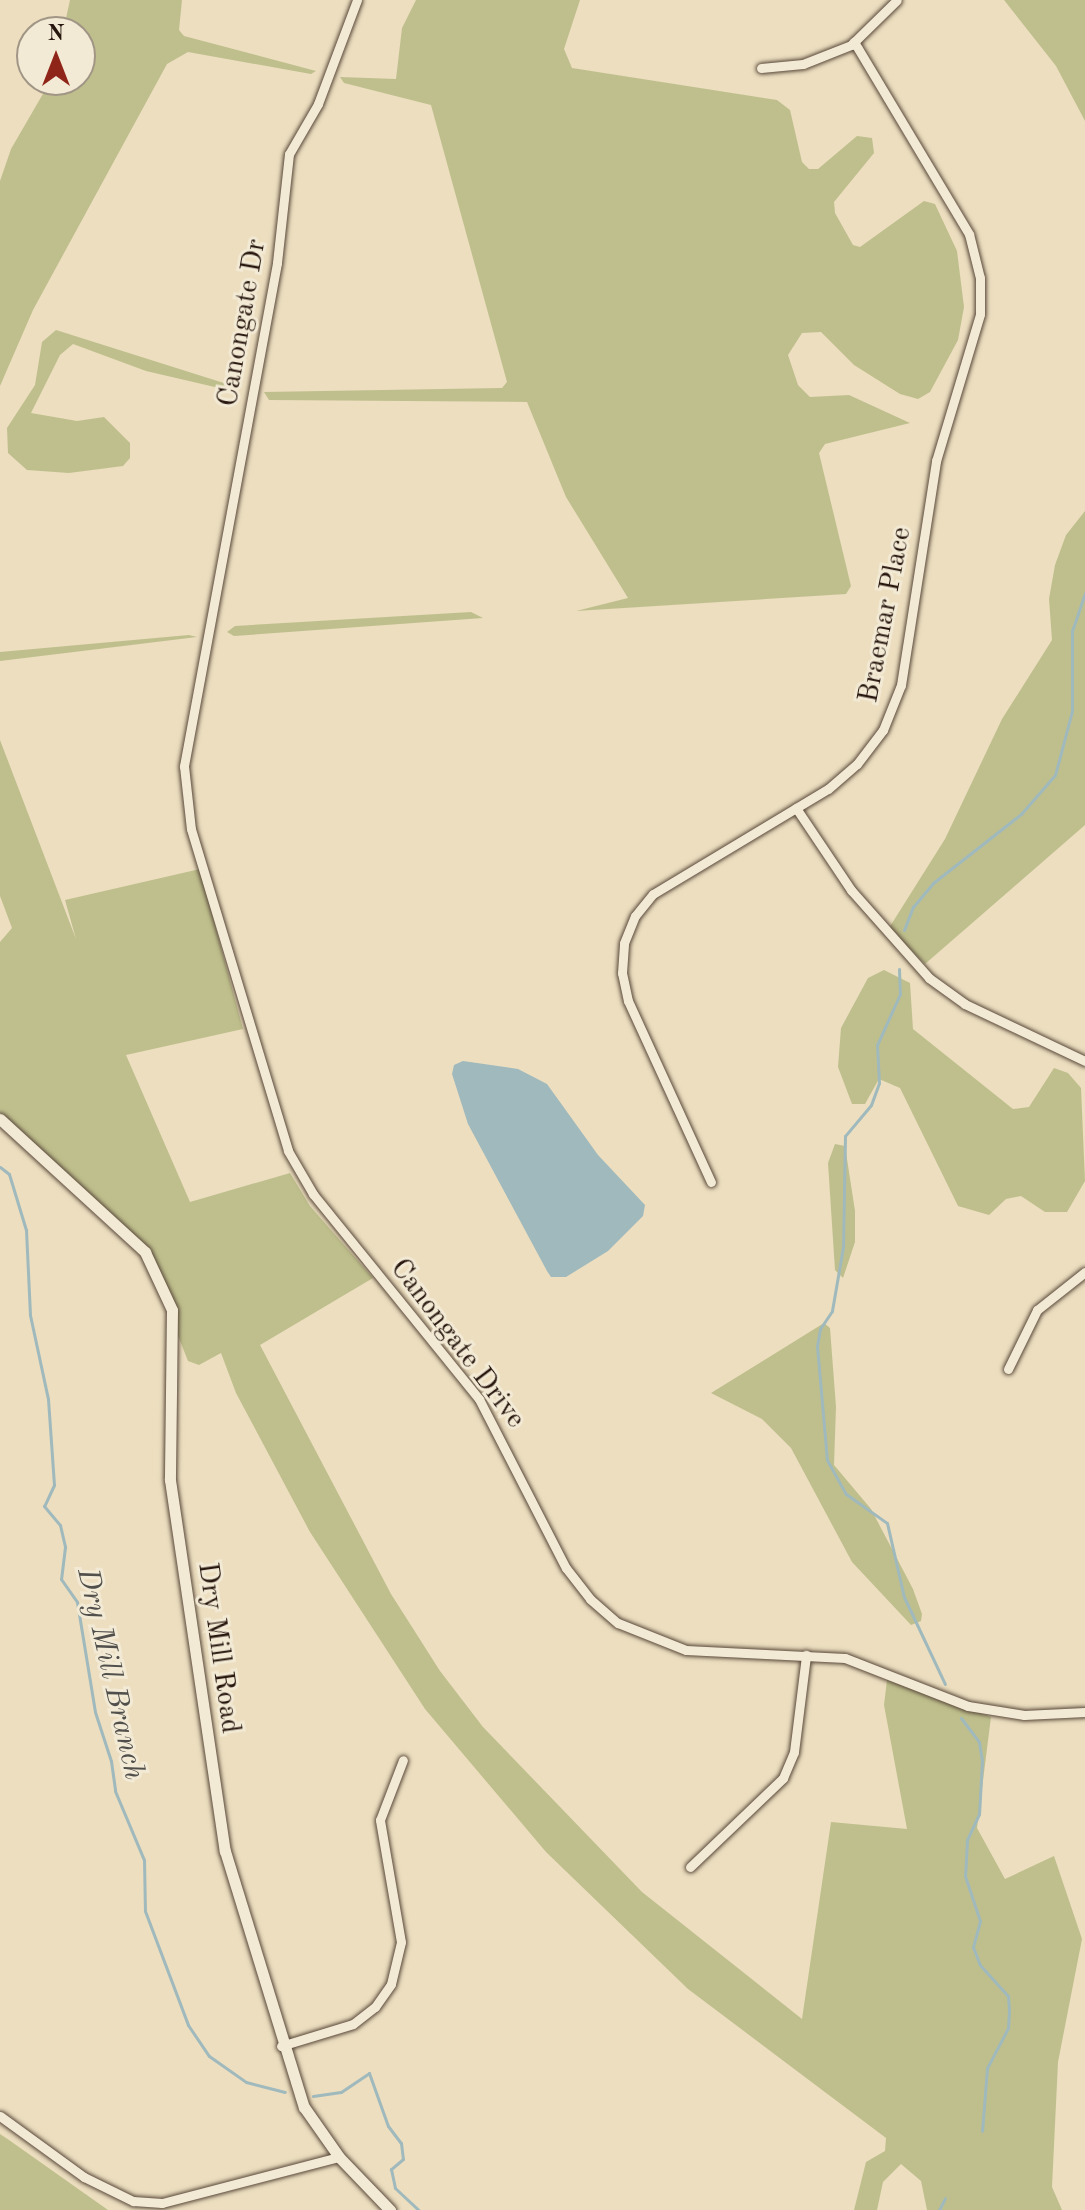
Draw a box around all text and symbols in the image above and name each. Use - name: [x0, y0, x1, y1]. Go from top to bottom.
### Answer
- north arrow: [16, 16, 96, 96]
- text: N: [48, 23, 64, 45]
- street label: Canongate Dr: [212, 237, 274, 409]
- street label: Braemar Place: [852, 524, 920, 706]
- street label: Canongate Drive: [382, 1253, 532, 1435]
- street label: Dry Mill Road: [189, 1560, 247, 1736]
- water label: Dry Mill Branch: [68, 1564, 152, 1784]

